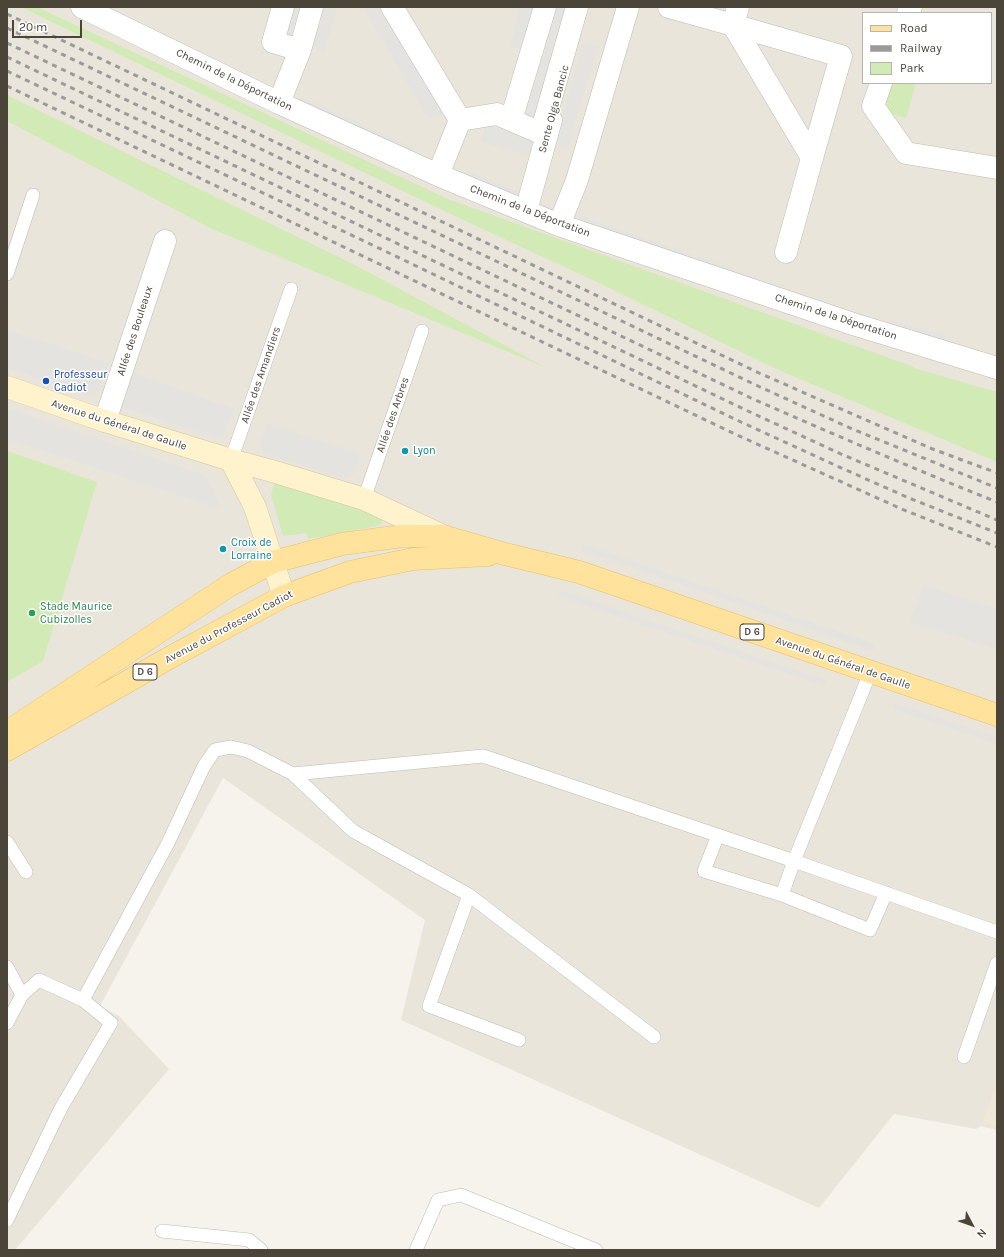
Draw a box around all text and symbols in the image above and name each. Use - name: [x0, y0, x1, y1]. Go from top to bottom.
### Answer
- scale bar: [14, 12, 84, 38]
- legend: [862, 12, 992, 84]
- text: 20 m: [19, 20, 47, 34]
- text: Road: [900, 21, 928, 35]
- text: Railway: [900, 41, 942, 55]
- street label: Chemin de la Déportation: [174, 46, 294, 114]
- text: Park: [900, 61, 924, 75]
- street label: Sente Olga Bancic: [536, 64, 572, 154]
- street label: Chemin de la Déportation: [468, 182, 592, 240]
- street label: Allée des Bouleaux: [114, 284, 156, 378]
- street label: Chemin de la Déportation: [773, 291, 899, 343]
- street label: Allée des Amandiers: [238, 325, 284, 425]
- place label: Professeur Cadiot: [54, 368, 107, 394]
- street label: Allée des Arbres: [374, 375, 412, 455]
- marker: Professeur Cadiot: [41, 376, 51, 386]
- street label: Avenue du Général de Gaulle: [50, 397, 188, 453]
- place label: Lyon: [413, 444, 436, 458]
- marker: Lyon: [400, 446, 410, 456]
- place label: Croix de Lorraine: [231, 536, 272, 562]
- marker: Croix de Lorraine: [218, 544, 228, 554]
- street label: Avenue du Professeur Cadiot: [163, 588, 295, 666]
- place label: Stade Maurice Cubizolles: [40, 600, 112, 626]
- marker: Stade Maurice Cubizolles: [27, 608, 37, 618]
- road number: D 6: [740, 624, 764, 640]
- street label: Avenue du Général de Gaulle: [774, 634, 912, 692]
- road number: D 6: [133, 664, 157, 680]
- north arrow: [952, 1205, 992, 1245]
- text: N: [974, 1226, 989, 1240]

